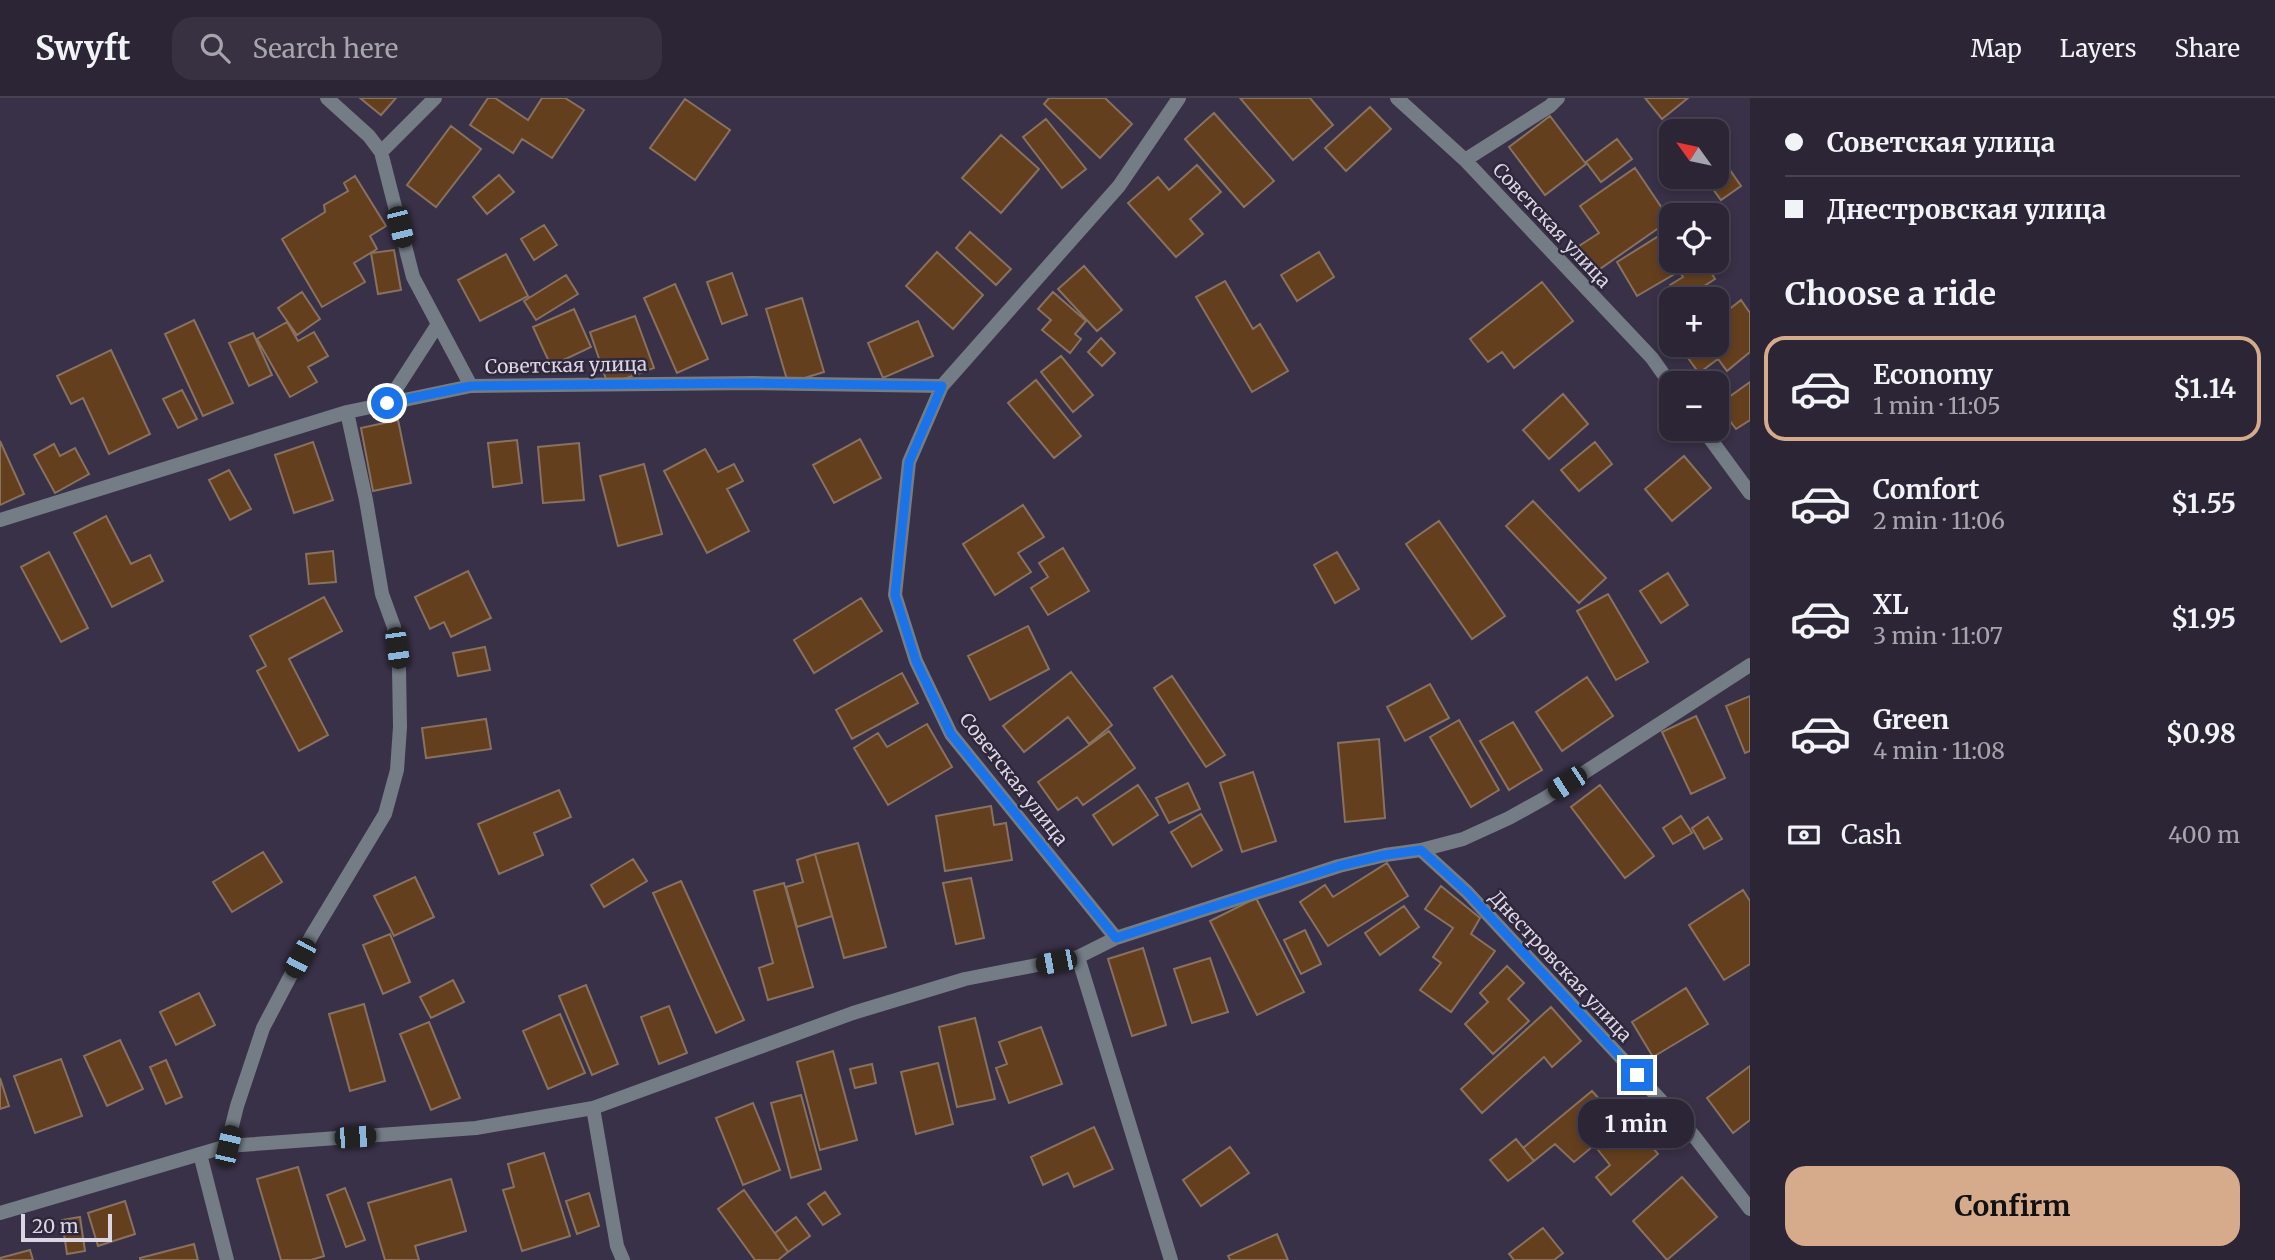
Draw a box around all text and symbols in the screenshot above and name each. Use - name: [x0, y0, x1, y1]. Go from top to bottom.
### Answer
- search box: [172, 17, 662, 80]
- text: Swyft: [35, 28, 130, 69]
- icon: search: [196, 29, 234, 67]
- text: Search here: [252, 32, 398, 65]
- text: Map: [1971, 33, 2022, 64]
- text: Layers: [2060, 33, 2136, 64]
- text: Share: [2174, 33, 2240, 64]
- north arrow: [1659, 119, 1729, 189]
- map controls: [1659, 119, 1729, 441]
- text: Советская улица: [1827, 126, 2055, 159]
- street label: Советская улица: [1488, 158, 1616, 292]
- text: Днестровская улица: [1827, 193, 2106, 226]
- button: locate: [1659, 203, 1729, 273]
- car: [385, 204, 416, 250]
- text: Choose a ride: [1785, 274, 1996, 314]
- button: +: [1659, 287, 1729, 357]
- street label: Советская улица: [485, 352, 647, 378]
- icon: car: [1789, 357, 1852, 420]
- text: Economy: [1873, 358, 1993, 391]
- button: −: [1659, 371, 1729, 441]
- text: $1.14: [2173, 372, 2236, 405]
- route start: [371, 387, 403, 419]
- text: 1 min · 11:05: [1873, 391, 2001, 420]
- icon: car: [1789, 472, 1852, 535]
- text: Comfort: [1873, 473, 1979, 506]
- text: $1.55: [2171, 487, 2236, 520]
- text: 2 min · 11:06: [1873, 506, 2005, 535]
- icon: car: [1789, 587, 1852, 650]
- text: XL: [1873, 588, 1909, 621]
- text: $1.95: [2171, 602, 2236, 635]
- text: 3 min · 11:07: [1873, 621, 2003, 650]
- car: [384, 626, 411, 670]
- icon: car: [1789, 702, 1852, 765]
- text: Green: [1873, 703, 1949, 736]
- street label: Советская улица: [955, 708, 1073, 850]
- text: $0.98: [2166, 717, 2236, 750]
- text: 4 min · 11:08: [1873, 736, 2005, 765]
- car: [1544, 763, 1591, 803]
- icon: cash: [1785, 816, 1823, 854]
- text: Cash: [1841, 818, 1902, 851]
- text: 400 m: [2168, 820, 2240, 849]
- street label: Днестровская улица: [1485, 885, 1637, 1047]
- car: [281, 935, 320, 981]
- car: [1034, 948, 1079, 976]
- route end: [1621, 1059, 1653, 1091]
- callout: 1 min: [1579, 1100, 1695, 1148]
- text: 1 min: [1605, 1109, 1667, 1138]
- car: [214, 1123, 243, 1169]
- car: [334, 1125, 377, 1149]
- button: Confirm: [1785, 1166, 2240, 1246]
- scale bar: [21, 1211, 112, 1243]
- text: 20 m: [32, 1214, 79, 1238]

